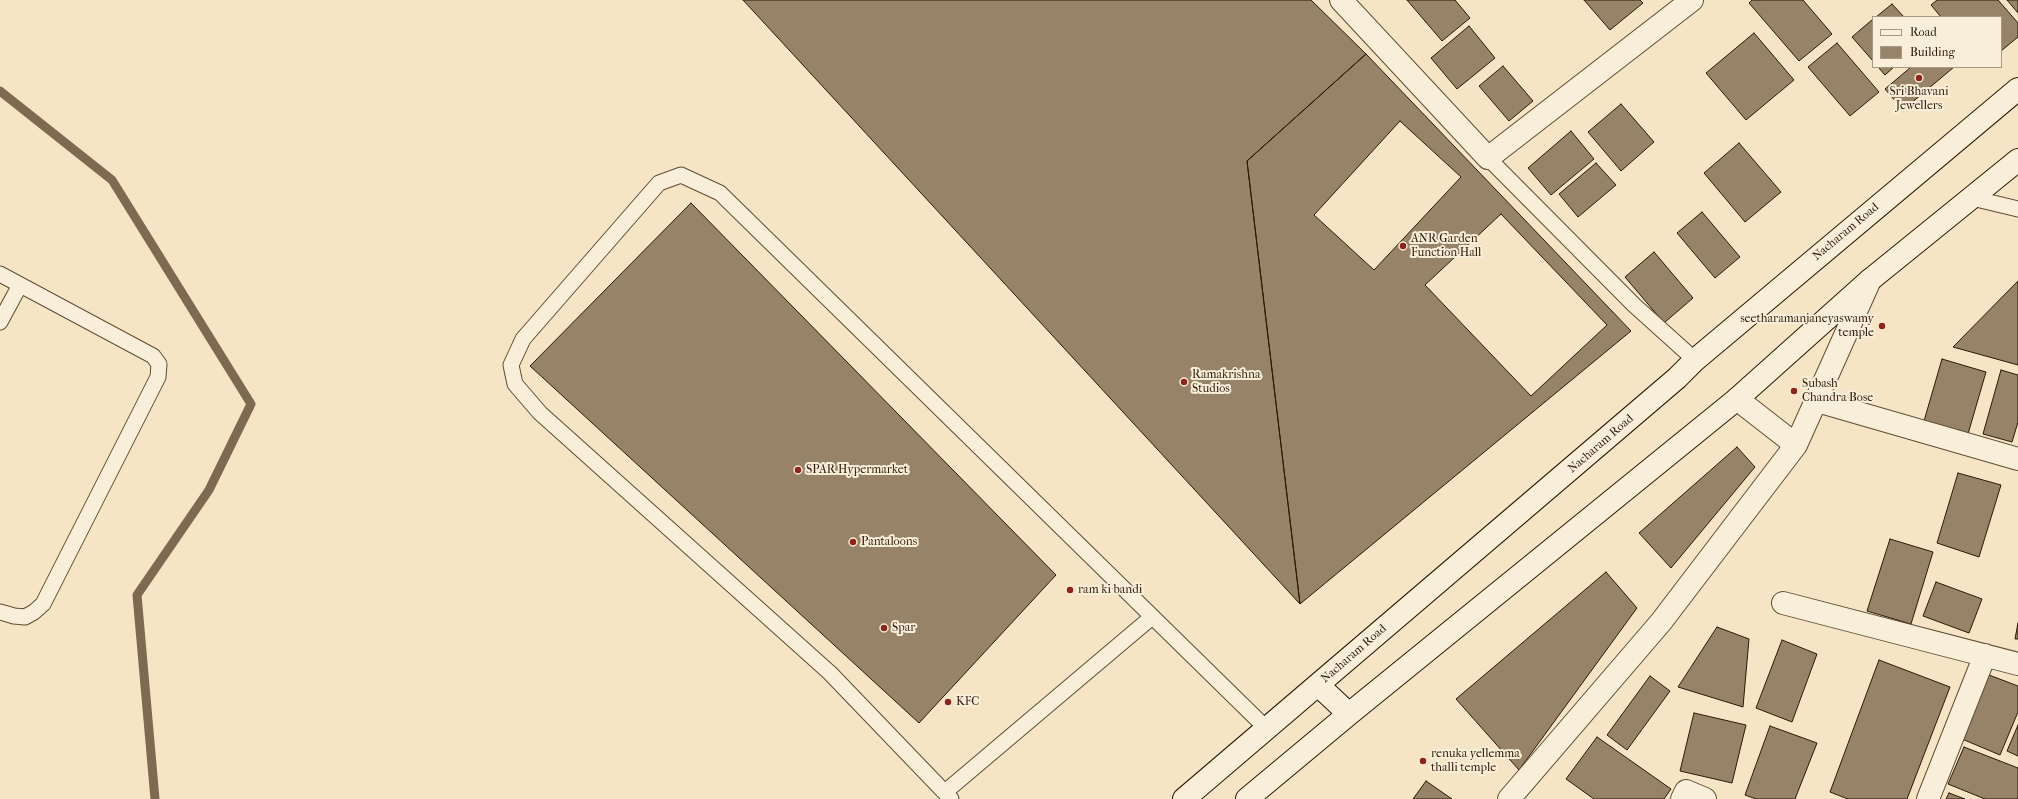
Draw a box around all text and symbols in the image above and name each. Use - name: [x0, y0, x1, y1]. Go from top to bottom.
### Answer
- legend: [1872, 16, 2002, 68]
- text: Road: [1910, 25, 1937, 39]
- text: Building: [1910, 45, 1955, 59]
- marker: Sri Bhavani Jewellers: [1914, 73, 1924, 83]
- place label: Sri Bhavani Jewellers: [1889, 85, 1949, 113]
- street label: Nacharam Road: [1810, 200, 1882, 264]
- place label: ANR Garden Function Hall: [1411, 232, 1481, 260]
- marker: ANR Garden Function Hall: [1398, 241, 1408, 251]
- place label: seetharamanjaneyaswamy temple: [1740, 312, 1874, 340]
- marker: seetharamanjaneyaswamy temple: [1877, 321, 1887, 331]
- place label: Ramakrishna Studios: [1192, 368, 1260, 396]
- marker: Ramakrishna Studios: [1179, 377, 1189, 387]
- place label: Subash Chandra Bose: [1802, 377, 1873, 405]
- marker: Subash Chandra Bose: [1789, 386, 1799, 396]
- street label: Nacharam Road: [1565, 412, 1637, 476]
- place label: SPAR Hypermarket: [806, 463, 908, 477]
- marker: SPAR Hypermarket: [793, 465, 803, 475]
- place label: Pantaloons: [861, 535, 917, 549]
- marker: Pantaloons: [848, 537, 858, 547]
- place label: ram ki bandi: [1078, 583, 1142, 597]
- marker: ram ki bandi: [1065, 585, 1075, 595]
- place label: Spar: [892, 621, 915, 635]
- street label: Nacharam Road: [1318, 622, 1390, 686]
- marker: Spar: [879, 623, 889, 633]
- place label: KFC: [956, 695, 979, 709]
- marker: KFC: [943, 697, 953, 707]
- place label: renuka yellemma thalli temple: [1431, 747, 1520, 775]
- marker: renuka yellemma thalli temple: [1418, 756, 1428, 766]

